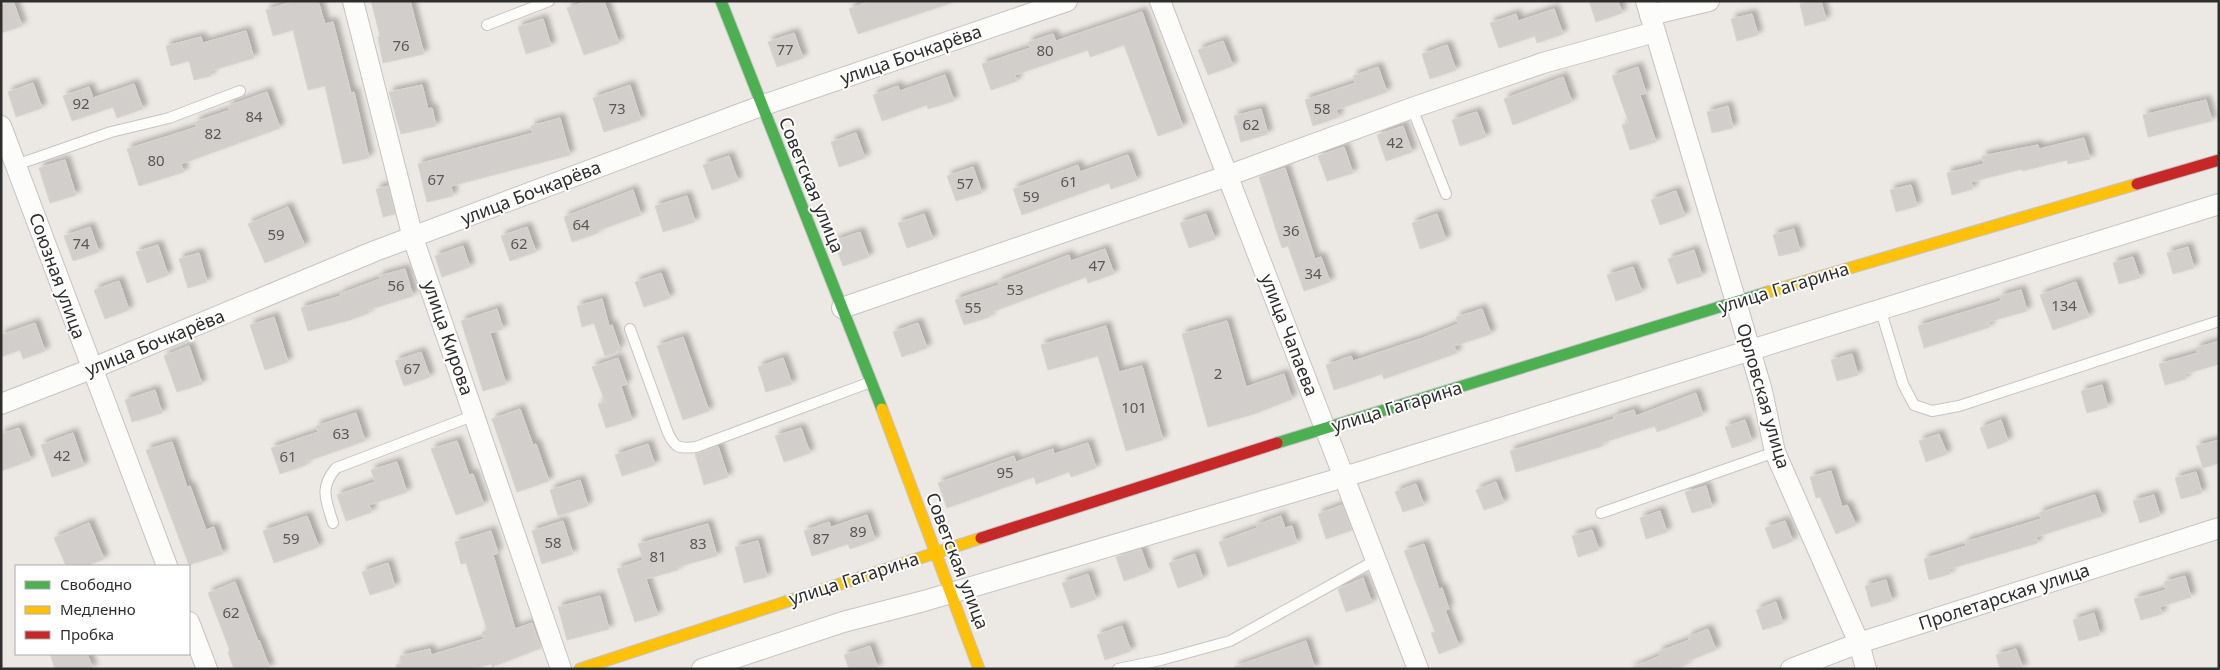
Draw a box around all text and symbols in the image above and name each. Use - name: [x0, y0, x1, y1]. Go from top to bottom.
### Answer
- street label: улица Бочкарёва: [837, 19, 985, 90]
- house number: 76: [392, 35, 410, 55]
- house number: 77: [776, 39, 794, 59]
- house number: 80: [1036, 40, 1054, 60]
- house number: 92: [72, 93, 90, 113]
- house number: 73: [608, 98, 626, 118]
- house number: 58: [1313, 98, 1331, 118]
- house number: 84: [245, 106, 263, 126]
- street label: Советская улица: [774, 113, 850, 256]
- house number: 62: [1242, 114, 1260, 134]
- house number: 82: [204, 123, 222, 143]
- house number: 42: [1386, 132, 1404, 152]
- house number: 80: [147, 150, 165, 170]
- street label: улица Бочкарёва: [457, 154, 604, 230]
- house number: 67: [427, 169, 445, 189]
- house number: 61: [1060, 171, 1078, 191]
- house number: 57: [956, 173, 974, 193]
- house number: 59: [1022, 186, 1040, 206]
- street label: Союзная улица: [24, 209, 92, 342]
- house number: 64: [572, 214, 590, 234]
- house number: 36: [1282, 220, 1300, 240]
- house number: 59: [267, 224, 285, 244]
- house number: 74: [72, 233, 90, 253]
- house number: 62: [510, 233, 528, 253]
- house number: 47: [1088, 255, 1106, 275]
- street label: улица Гагарина: [1716, 256, 1852, 318]
- house number: 34: [1304, 263, 1322, 283]
- street label: улица Чапаева: [1256, 270, 1324, 399]
- house number: 56: [387, 275, 405, 295]
- street label: улица Кирова: [418, 277, 480, 398]
- house number: 53: [1006, 279, 1024, 299]
- house number: 134: [2051, 295, 2077, 315]
- house number: 55: [964, 297, 982, 317]
- street label: улица Бочкарёва: [81, 303, 228, 381]
- street label: Орловская улица: [1732, 320, 1796, 471]
- house number: 67: [403, 358, 421, 378]
- house number: 2: [1214, 363, 1222, 383]
- street label: улица Гагарина: [1329, 375, 1465, 437]
- house number: 101: [1121, 397, 1147, 417]
- house number: 63: [332, 423, 350, 443]
- house number: 42: [53, 445, 71, 465]
- house number: 61: [279, 446, 297, 466]
- house number: 95: [996, 462, 1014, 482]
- street label: Советская улица: [921, 489, 995, 632]
- house number: 89: [849, 521, 867, 541]
- house number: 59: [282, 528, 300, 548]
- house number: 87: [812, 528, 830, 548]
- house number: 58: [544, 532, 562, 552]
- house number: 83: [689, 533, 707, 553]
- house number: 81: [649, 546, 667, 566]
- street label: улица Гагарина: [786, 546, 922, 610]
- street label: Пролетарская улица: [1915, 557, 2092, 635]
- legend: [15, 565, 190, 655]
- text: Свободно: [60, 574, 132, 594]
- text: Медленно: [60, 599, 136, 619]
- house number: 62: [222, 602, 240, 622]
- text: Пробка: [60, 624, 114, 644]

